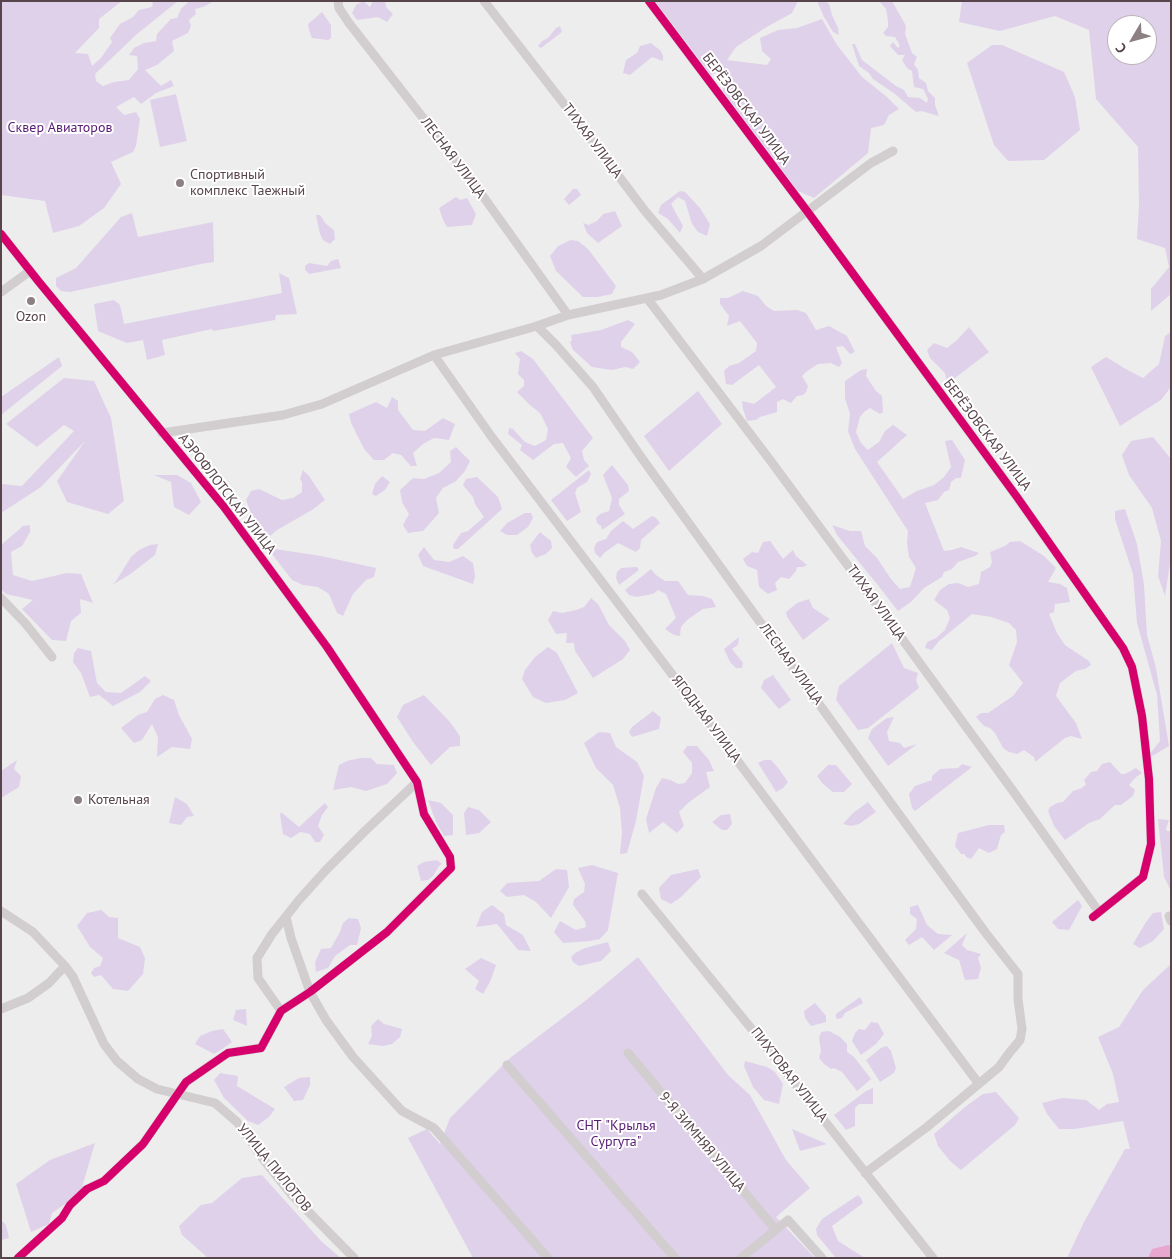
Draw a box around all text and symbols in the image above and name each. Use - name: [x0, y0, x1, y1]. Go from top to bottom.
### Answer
- north arrow: [1107, 15, 1157, 65]
- text: С: [1111, 40, 1130, 57]
- street label: БЕРЁЗОВСКАЯ УЛИЦА: [698, 50, 794, 168]
- street label: ТИХАЯ УЛИЦА: [559, 100, 625, 182]
- street label: ЛЕСНАЯ УЛИЦА: [417, 114, 489, 202]
- park label: Сквер Авиаторов: [8, 120, 112, 136]
- place label: Спортивный комплекс Таежный: [190, 167, 305, 200]
- marker: Спортивный комплекс Таежный: [174, 177, 186, 189]
- marker: Ozon: [25, 295, 37, 307]
- place label: Ozon: [16, 309, 46, 325]
- street label: БЕРЁЗОВСКАЯ УЛИЦА: [939, 376, 1035, 494]
- street label: АЭРОФЛОТСКАЯ УЛИЦА: [175, 430, 279, 558]
- street label: ТИХАЯ УЛИЦА: [843, 562, 909, 644]
- street label: ЛЕСНАЯ УЛИЦА: [756, 620, 826, 708]
- street label: ЯГОДНАЯ УЛИЦА: [668, 672, 744, 766]
- place label: Котельная: [88, 792, 150, 808]
- marker: Котельная: [72, 794, 84, 806]
- street label: ПИХТОВАЯ УЛИЦА: [747, 1024, 831, 1126]
- street label: 9-Я ЗИМНЯЯ УЛИЦА: [655, 1089, 749, 1195]
- park label: CНТ "Крылья Сургута": [576, 1118, 656, 1150]
- street label: УЛИЦА ПИЛОТОВ: [233, 1121, 315, 1215]

